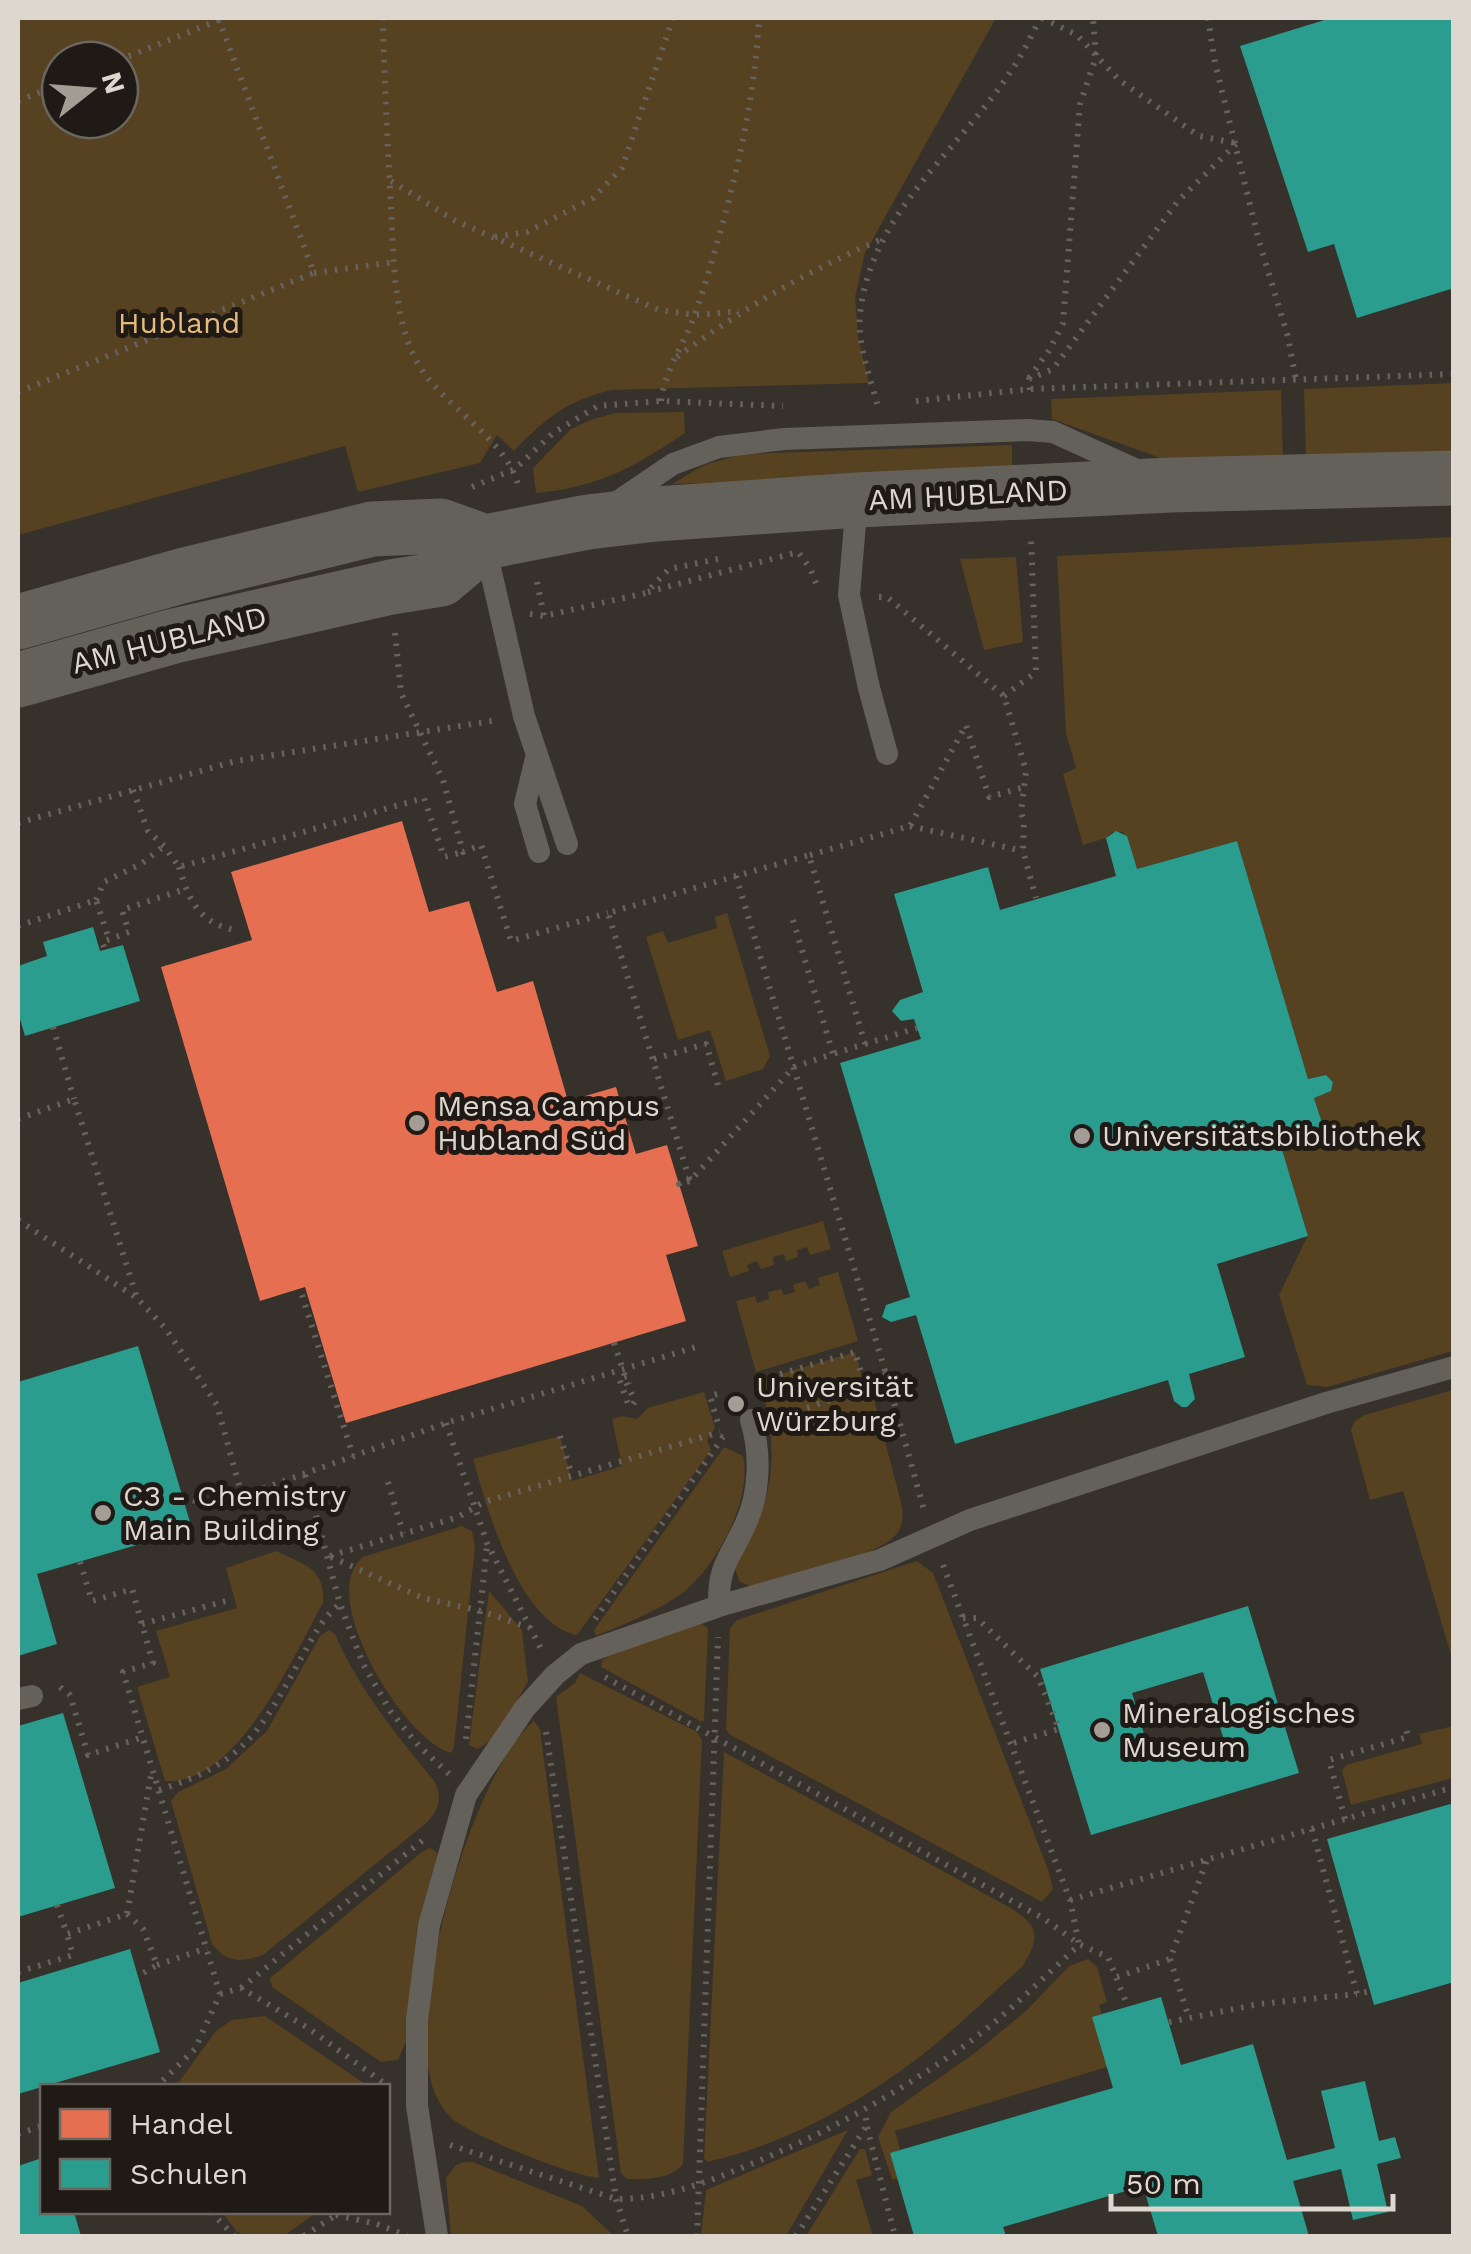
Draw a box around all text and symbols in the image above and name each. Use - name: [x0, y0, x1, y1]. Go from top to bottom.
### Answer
- north arrow: [40, 40, 140, 140]
- text: N: [95, 68, 132, 98]
- park label: Hubland: [118, 305, 240, 340]
- street label: AM HUBLAND: [867, 472, 1069, 517]
- street label: AM HUBLAND: [68, 598, 270, 681]
- place label: Mensa Campus Hubland Süd: [437, 1088, 660, 1157]
- marker: Mensa Campus Hubland Süd: [406, 1112, 428, 1134]
- place label: Universitätsbibliothek: [1102, 1118, 1421, 1153]
- marker: Universitätsbibliothek: [1071, 1125, 1093, 1147]
- place label: Universität Würzburg: [756, 1369, 914, 1438]
- marker: Universität Würzburg: [725, 1393, 747, 1415]
- place label: C3 - Chemistry Main Building: [123, 1478, 346, 1547]
- marker: C3 - Chemistry Main Building: [92, 1502, 114, 1524]
- place label: Mineralogisches Museum: [1122, 1695, 1356, 1764]
- marker: Mineralogisches Museum: [1091, 1719, 1113, 1741]
- legend: [40, 2084, 390, 2214]
- text: Handel: [130, 2106, 233, 2141]
- scale bar: [1111, 2149, 1394, 2211]
- text: Schulen: [130, 2156, 248, 2191]
- text: 50 m: [1126, 2166, 1201, 2201]

